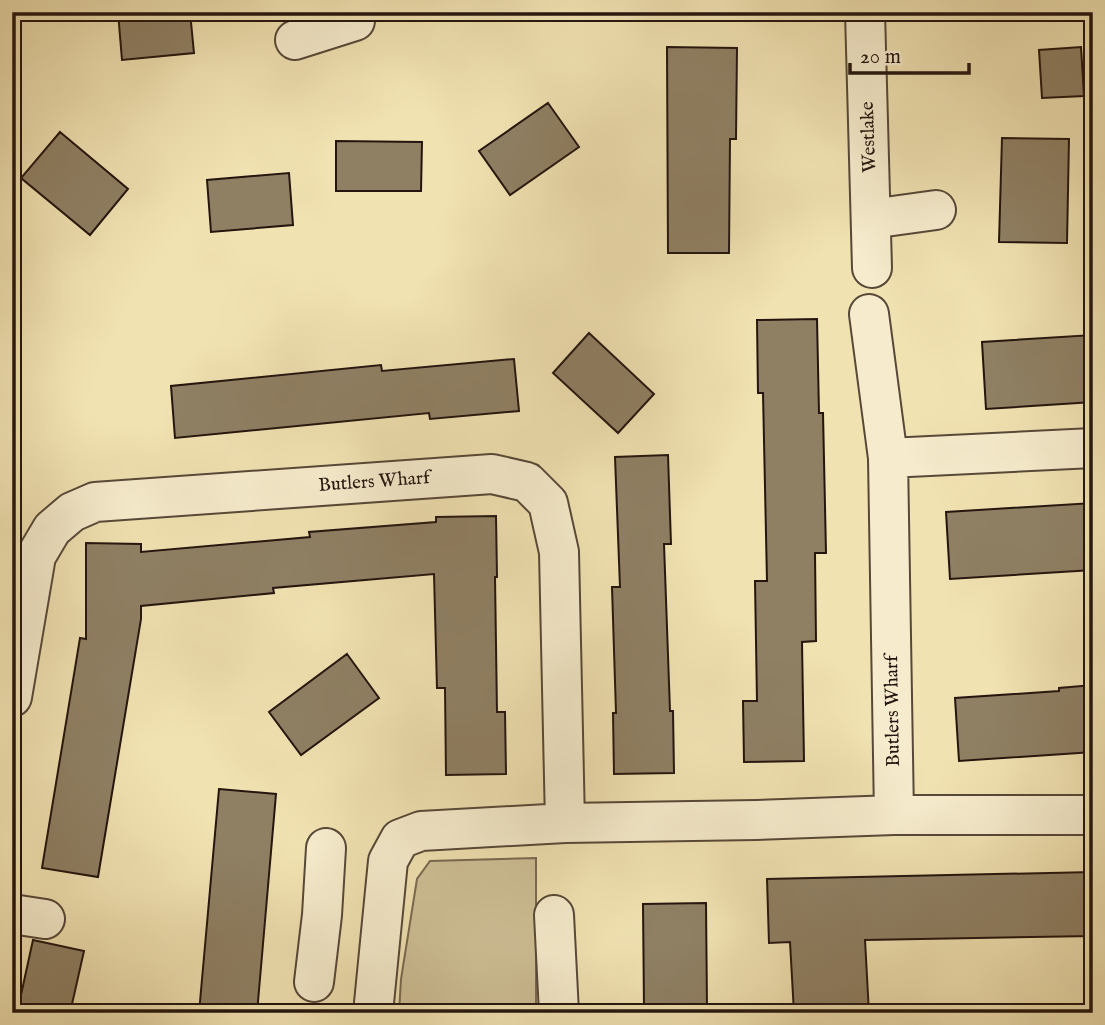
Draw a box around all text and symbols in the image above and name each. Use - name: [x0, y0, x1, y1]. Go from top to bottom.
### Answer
- scale bar: [850, 32, 968, 76]
- text: 20 m: [860, 44, 901, 71]
- street label: Westlake: [856, 101, 882, 173]
- street label: Butlers Wharf: [317, 466, 434, 498]
- street label: Butlers Wharf: [880, 652, 906, 767]

